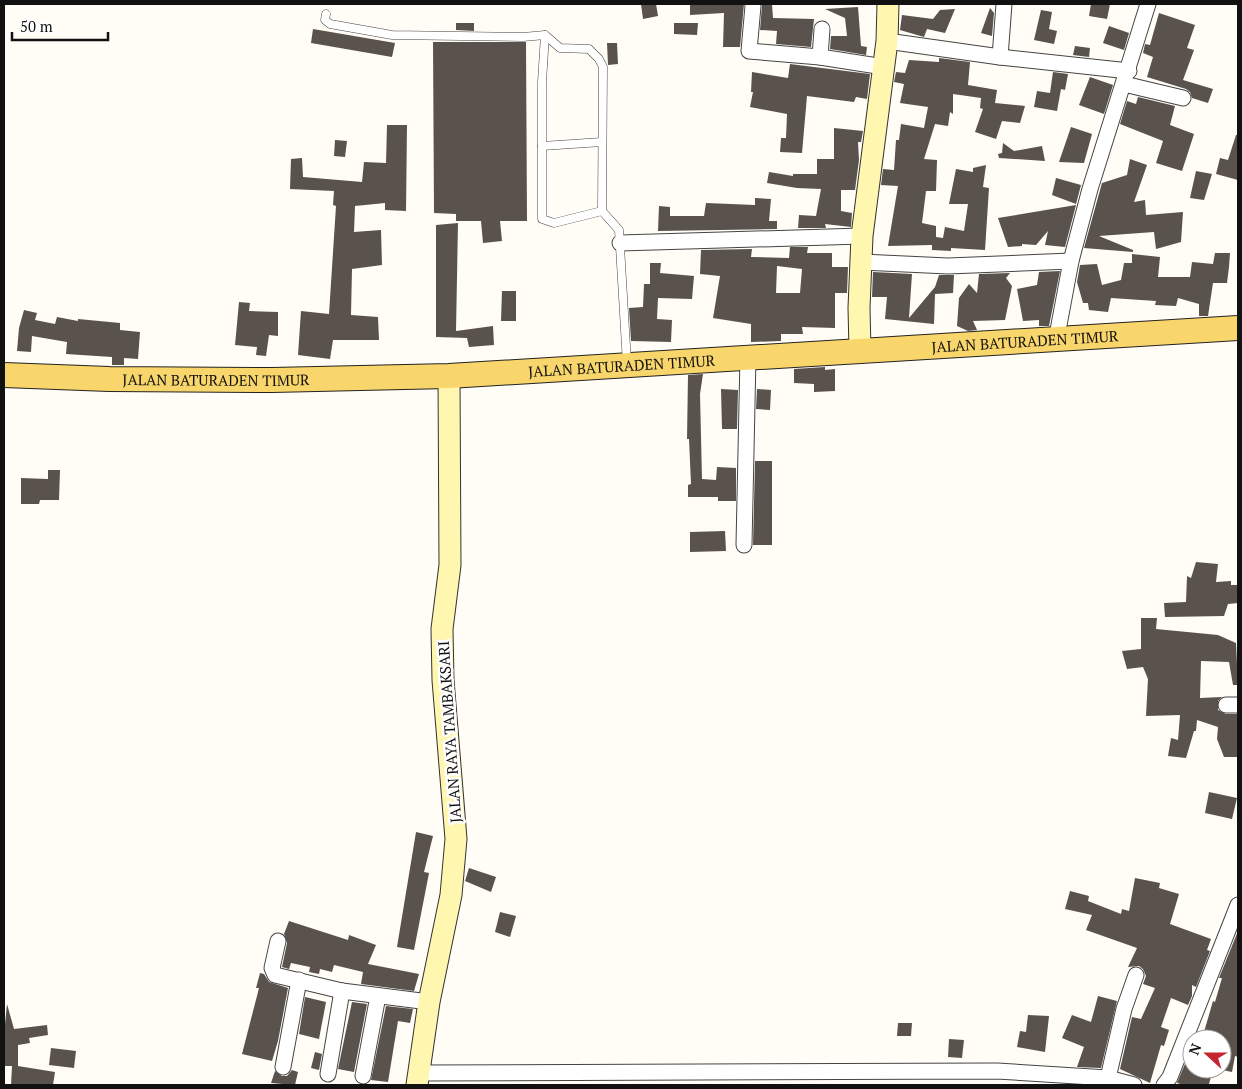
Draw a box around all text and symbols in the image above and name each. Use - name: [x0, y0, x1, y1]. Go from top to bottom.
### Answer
- scale bar: [12, 10, 109, 42]
- text: 50 m: [20, 16, 53, 36]
- street label: JALAN BATURADEN TIMUR: [931, 325, 1119, 357]
- street label: JALAN BATURADEN TIMUR: [528, 350, 716, 381]
- street label: JALAN BATURADEN TIMUR: [122, 369, 310, 390]
- street label: JALAN RAYA TAMBAKSARI: [433, 640, 465, 824]
- north arrow: [1182, 1029, 1232, 1079]
- text: N: [1184, 1040, 1205, 1058]

